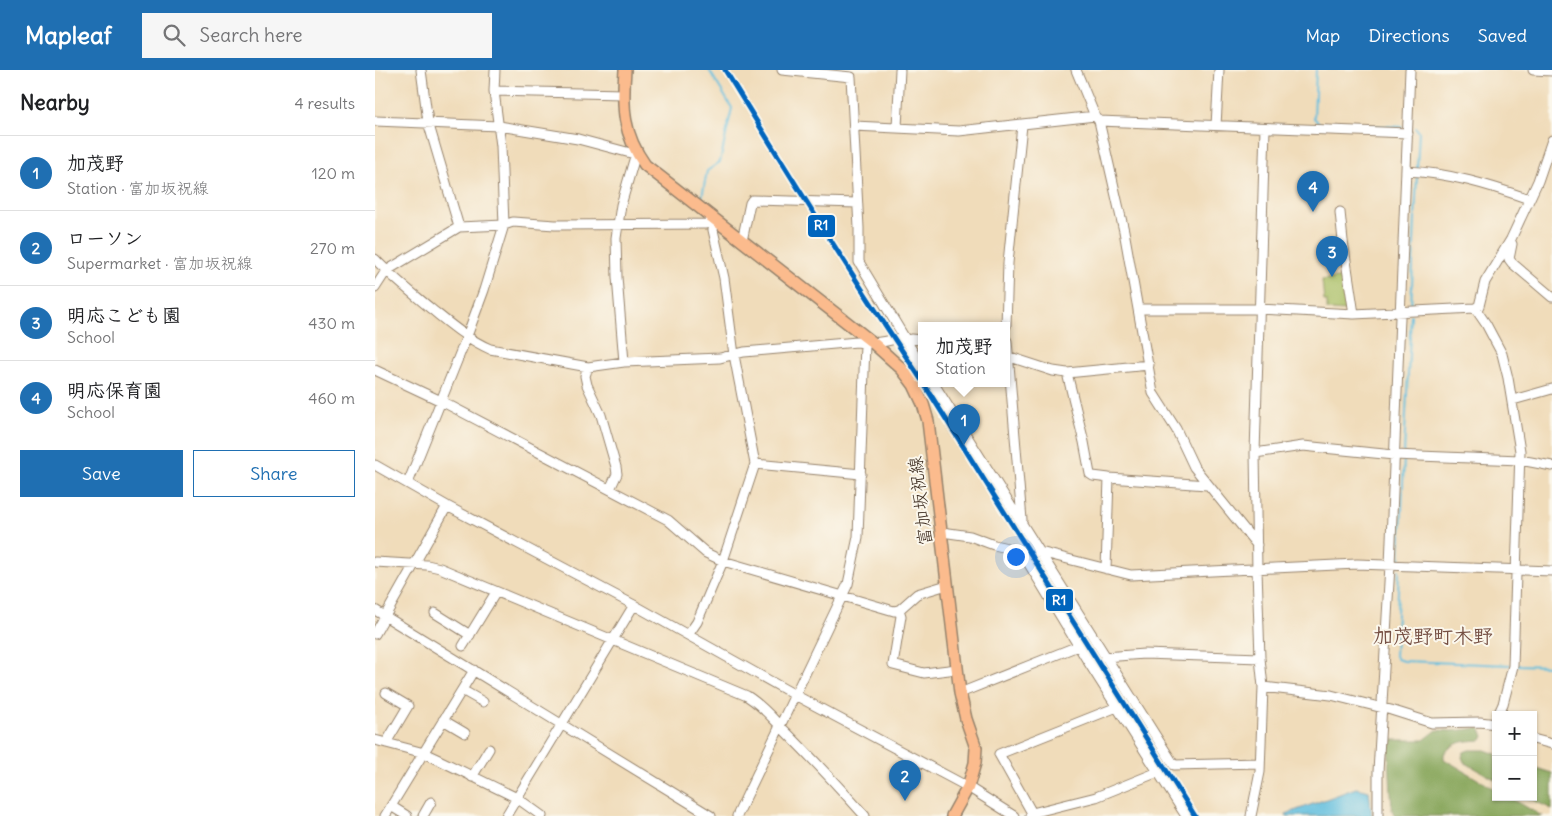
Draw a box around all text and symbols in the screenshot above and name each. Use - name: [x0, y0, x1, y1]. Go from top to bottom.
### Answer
- search box: [142, 13, 492, 58]
- text: Mapleaf: [25, 20, 112, 50]
- icon: search: [160, 21, 188, 49]
- text: Search here: [200, 23, 303, 47]
- text: Map: [1305, 24, 1340, 47]
- text: Directions: [1368, 24, 1450, 47]
- text: Saved: [1478, 24, 1527, 47]
- text: Nearby: [20, 89, 90, 116]
- text: 4 results: [294, 93, 355, 113]
- text: 加茂野: [67, 151, 124, 175]
- text: 1: [33, 163, 39, 183]
- text: 120 m: [312, 163, 355, 183]
- pin: 4: [1297, 171, 1329, 212]
- text: Station · 富加坂祝線: [67, 178, 209, 198]
- line badge: R1: [807, 214, 836, 238]
- text: R1: [814, 216, 828, 234]
- text: ローソン: [67, 226, 143, 250]
- pin: 3: [1316, 236, 1348, 277]
- text: 2: [32, 238, 40, 258]
- text: 270 m: [310, 238, 355, 258]
- text: Supermarket · 富加坂祝線: [67, 253, 252, 273]
- text: 明応こども園: [67, 303, 181, 327]
- text: 3: [31, 313, 41, 333]
- text: 430 m: [308, 313, 355, 333]
- popup: [918, 322, 1010, 387]
- text: School: [67, 327, 115, 347]
- text: 加茂野: [935, 334, 993, 358]
- text: Station: [935, 358, 986, 378]
- text: 明応保育園: [67, 378, 162, 402]
- text: 4: [31, 388, 41, 408]
- text: 460 m: [308, 388, 355, 408]
- text: School: [67, 402, 115, 422]
- pin: 1: [948, 404, 980, 445]
- button: Save: [20, 450, 183, 497]
- button: Share: [193, 450, 355, 497]
- street label: 富加坂祝線: [903, 455, 937, 547]
- your location: [1003, 544, 1029, 570]
- line badge: R1: [1045, 588, 1074, 612]
- text: R1: [1052, 591, 1066, 609]
- district label: 加茂野町木野: [1373, 623, 1493, 648]
- map controls: [1492, 711, 1537, 801]
- button: +: [1492, 711, 1537, 756]
- button: −: [1492, 756, 1537, 801]
- pin: 2: [889, 760, 921, 801]

